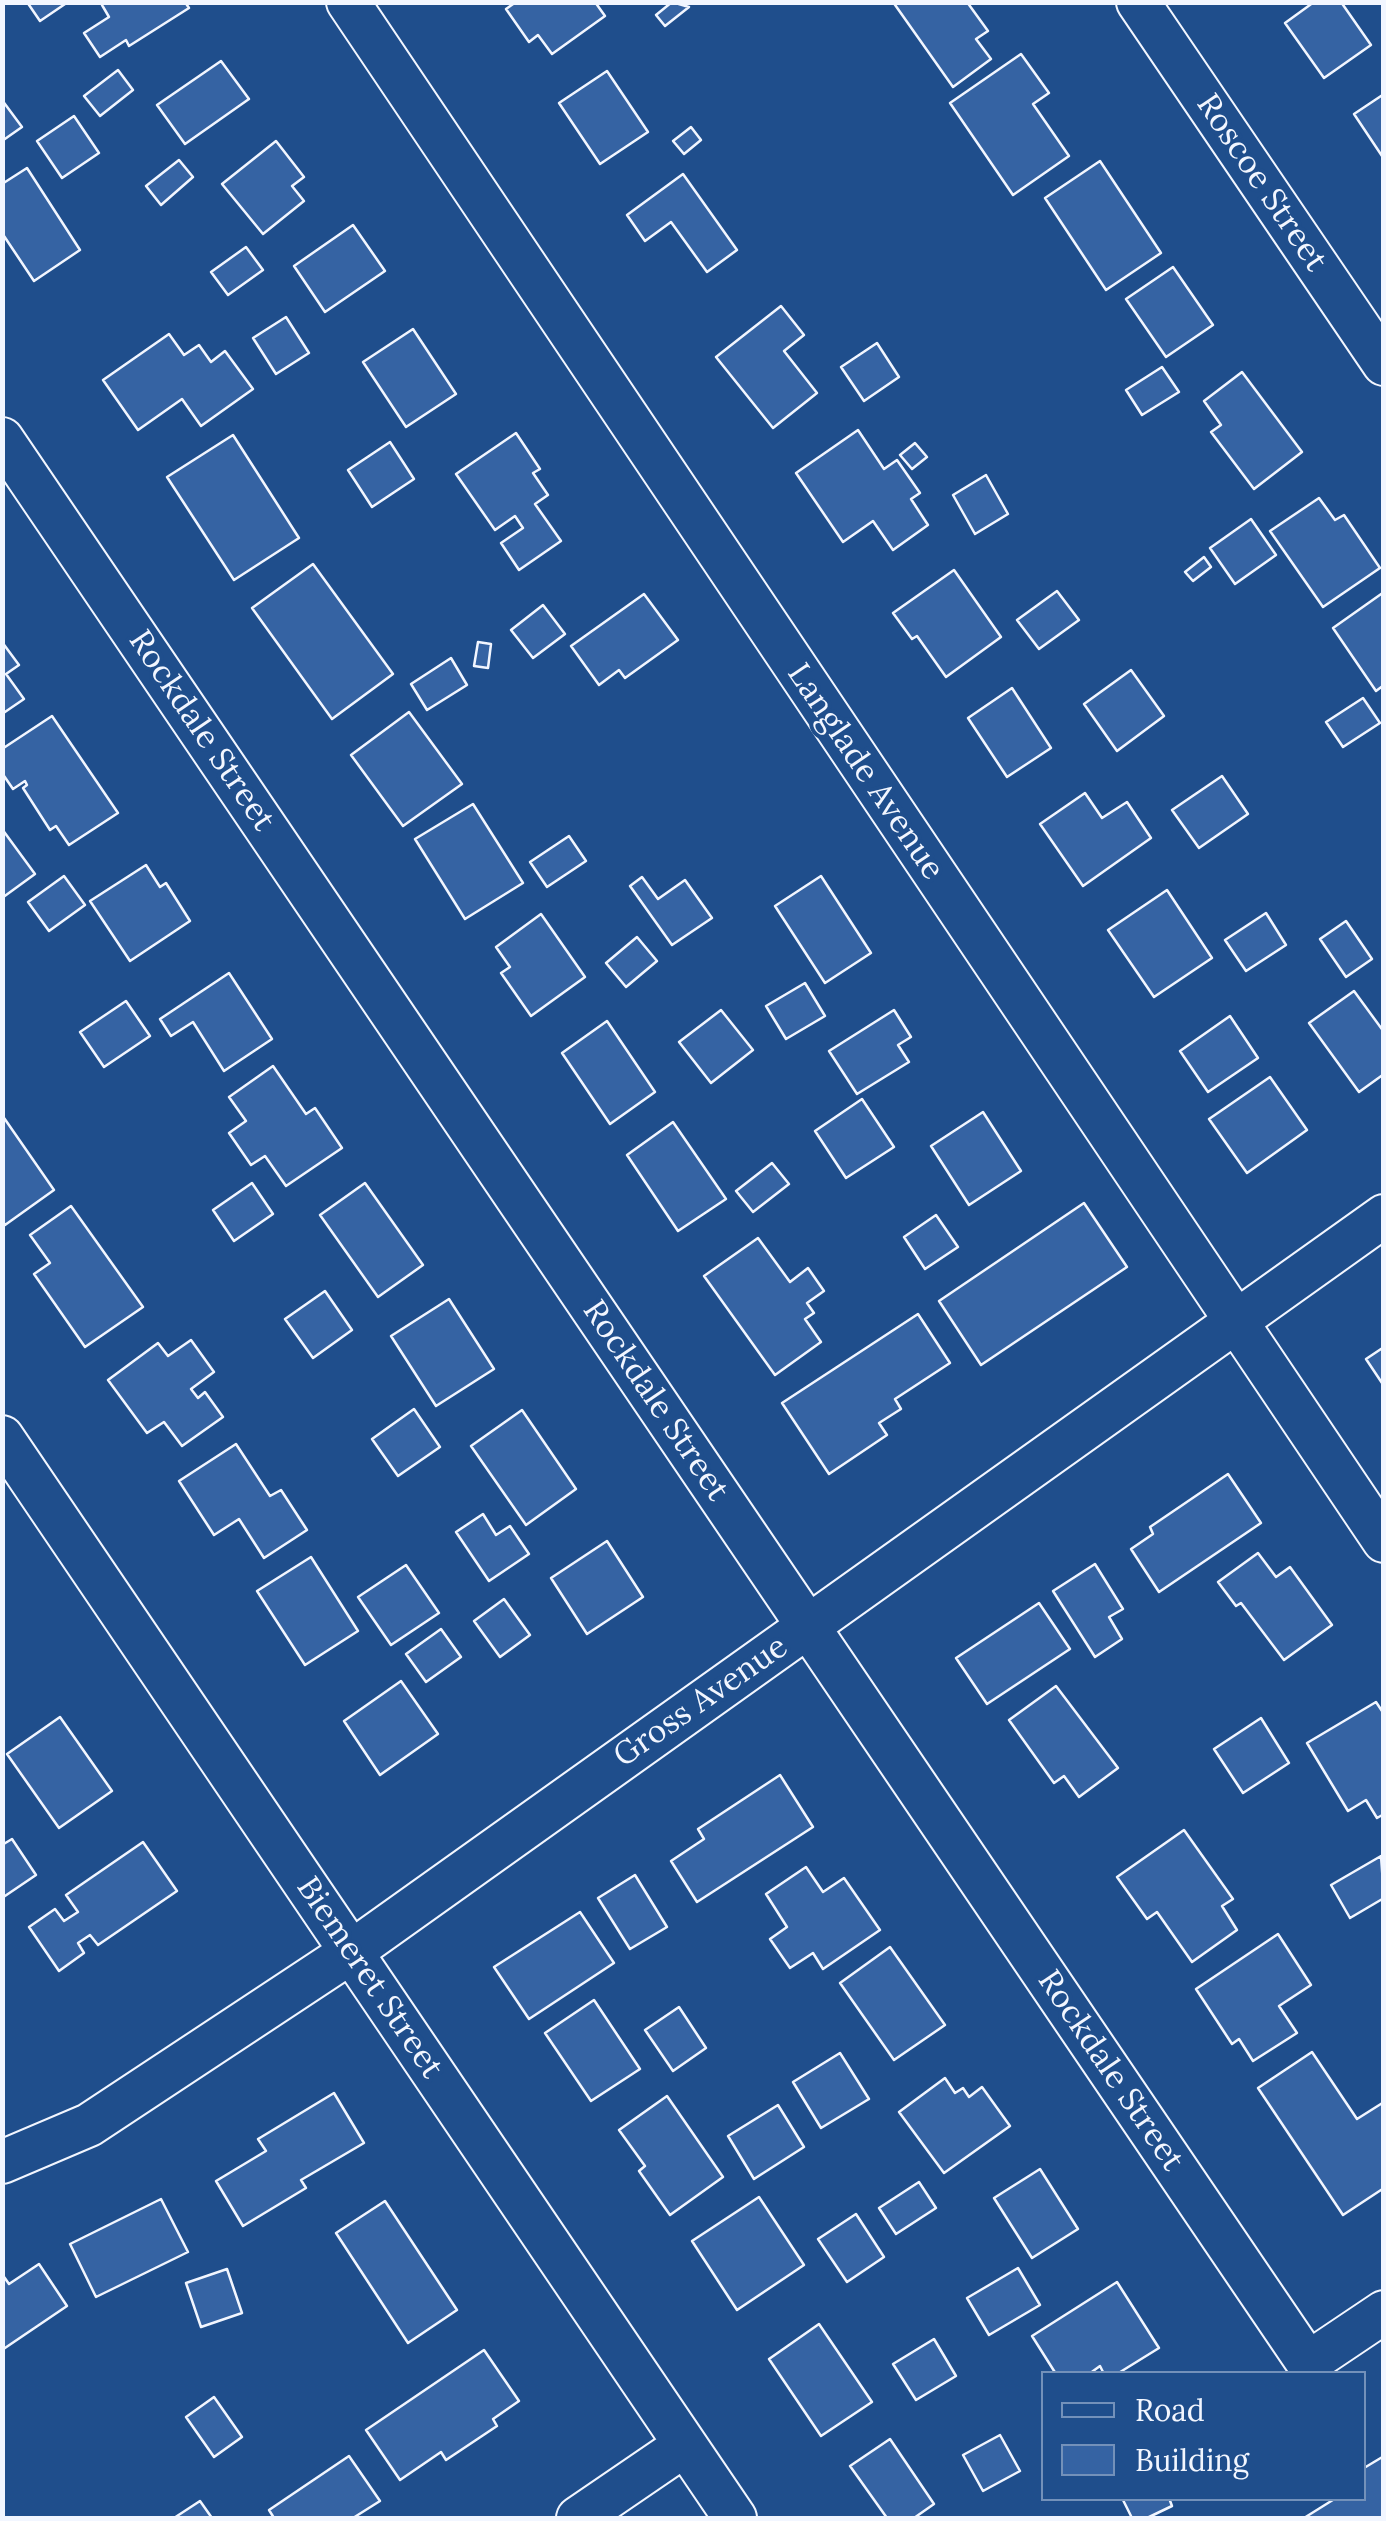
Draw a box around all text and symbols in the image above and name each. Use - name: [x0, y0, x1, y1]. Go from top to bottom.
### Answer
- street label: Roscoe Street: [1188, 87, 1334, 279]
- street label: Rockdale Street: [120, 624, 282, 838]
- street label: Langlade Avenue: [779, 657, 951, 887]
- street label: Rockdale Street: [574, 1294, 736, 1508]
- street label: Gross Avenue: [607, 1628, 795, 1776]
- street label: Biemeret Street: [288, 1870, 450, 2086]
- street label: Rockdale Street: [1029, 1964, 1191, 2178]
- legend: [1041, 2371, 1366, 2501]
- text: Road: [1135, 2391, 1205, 2429]
- text: Building: [1135, 2441, 1249, 2479]

